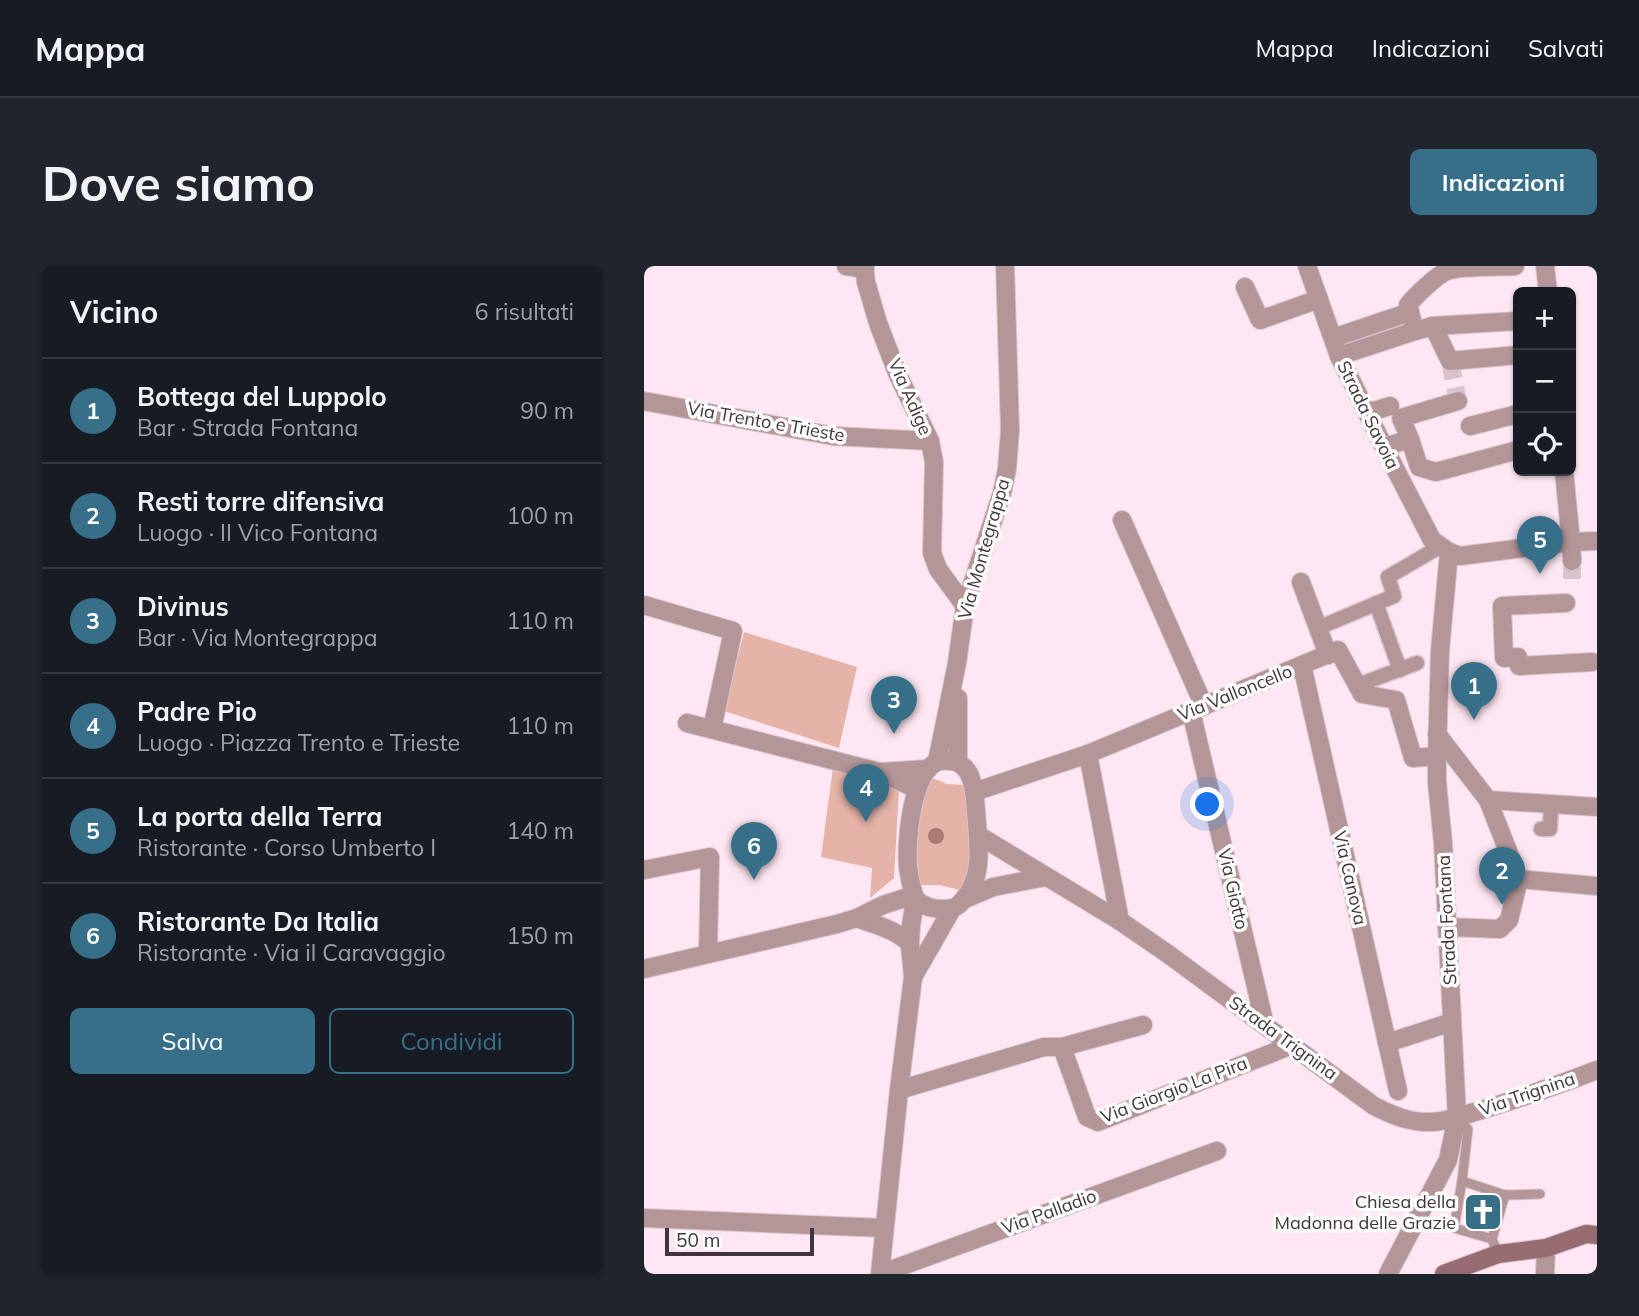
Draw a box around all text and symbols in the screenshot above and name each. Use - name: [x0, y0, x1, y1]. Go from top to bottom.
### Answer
- text: Mappa: [35, 28, 146, 69]
- text: Mappa: [1255, 33, 1334, 63]
- text: Indicazioni: [1372, 33, 1490, 63]
- text: Salvati: [1528, 33, 1604, 63]
- button: Indicazioni: [1410, 149, 1597, 215]
- text: Dove siamo: [42, 152, 315, 213]
- map controls: [1513, 287, 1576, 476]
- button: +: [1513, 287, 1576, 350]
- text: Vicino: [70, 293, 158, 331]
- text: 6 risultati: [475, 297, 574, 326]
- button: −: [1513, 350, 1576, 413]
- street label: Via Adige: [883, 355, 937, 439]
- street label: Strada Savoia: [1332, 357, 1405, 473]
- text: Bottega del Luppolo: [137, 380, 387, 413]
- text: 1: [86, 396, 100, 425]
- text: 90 m: [520, 396, 574, 425]
- street label: Via Trento e Trieste: [686, 396, 846, 447]
- text: Bar · Strada Fontana: [137, 413, 358, 442]
- button: locate: [1513, 413, 1576, 476]
- street label: Via Montegrappa: [952, 476, 1015, 622]
- text: Resti torre difensiva: [137, 485, 384, 518]
- text: 2: [86, 501, 100, 530]
- text: 100 m: [506, 501, 574, 530]
- pin: 5: [1517, 516, 1563, 574]
- text: Luogo · II Vico Fontana: [137, 518, 378, 547]
- text: Divinus: [137, 590, 229, 623]
- text: 3: [86, 606, 100, 635]
- text: 110 m: [506, 606, 574, 635]
- text: Bar · Via Montegrappa: [137, 623, 378, 652]
- street label: Via Valloncello: [1174, 659, 1295, 726]
- pin: 1: [1451, 662, 1497, 720]
- pin: 3: [871, 676, 917, 734]
- text: Padre Pio: [137, 695, 257, 728]
- text: 4: [86, 711, 100, 740]
- text: 110 m: [506, 711, 574, 740]
- text: Luogo · Piazza Trento e Trieste: [137, 728, 460, 757]
- pin: 4: [843, 764, 889, 822]
- your location: [1190, 787, 1224, 821]
- text: La porta della Terra: [137, 800, 382, 833]
- text: 5: [86, 816, 100, 845]
- text: 140 m: [506, 816, 574, 845]
- pin: 6: [731, 822, 777, 880]
- street label: Via Canova: [1328, 829, 1372, 927]
- text: Ristorante · Corso Umberto I: [137, 833, 436, 862]
- street label: Via Giotto: [1213, 846, 1254, 932]
- pin: 2: [1479, 847, 1525, 905]
- street label: Strada Fontana: [1432, 854, 1461, 986]
- text: Ristorante Da Italia: [137, 905, 379, 938]
- text: 6: [86, 921, 100, 950]
- text: 150 m: [506, 921, 574, 950]
- text: Ristorante · Via il Caravaggio: [137, 938, 446, 967]
- street label: Strada Trignina: [1225, 991, 1342, 1085]
- button: Salva: [70, 1008, 315, 1074]
- button: Condividi: [329, 1008, 574, 1074]
- street label: Via Giorgio La Pira: [1097, 1051, 1250, 1128]
- street label: Via Trignina: [1476, 1066, 1578, 1121]
- street label: Via Palladio: [998, 1184, 1099, 1239]
- place label: Chiesa della Madonna delle Grazie: [1275, 1190, 1456, 1234]
- church icon: Chiesa della Madonna delle Grazie: [1462, 1191, 1504, 1233]
- scale bar: [665, 1225, 814, 1257]
- text: 50 m: [676, 1228, 720, 1252]

